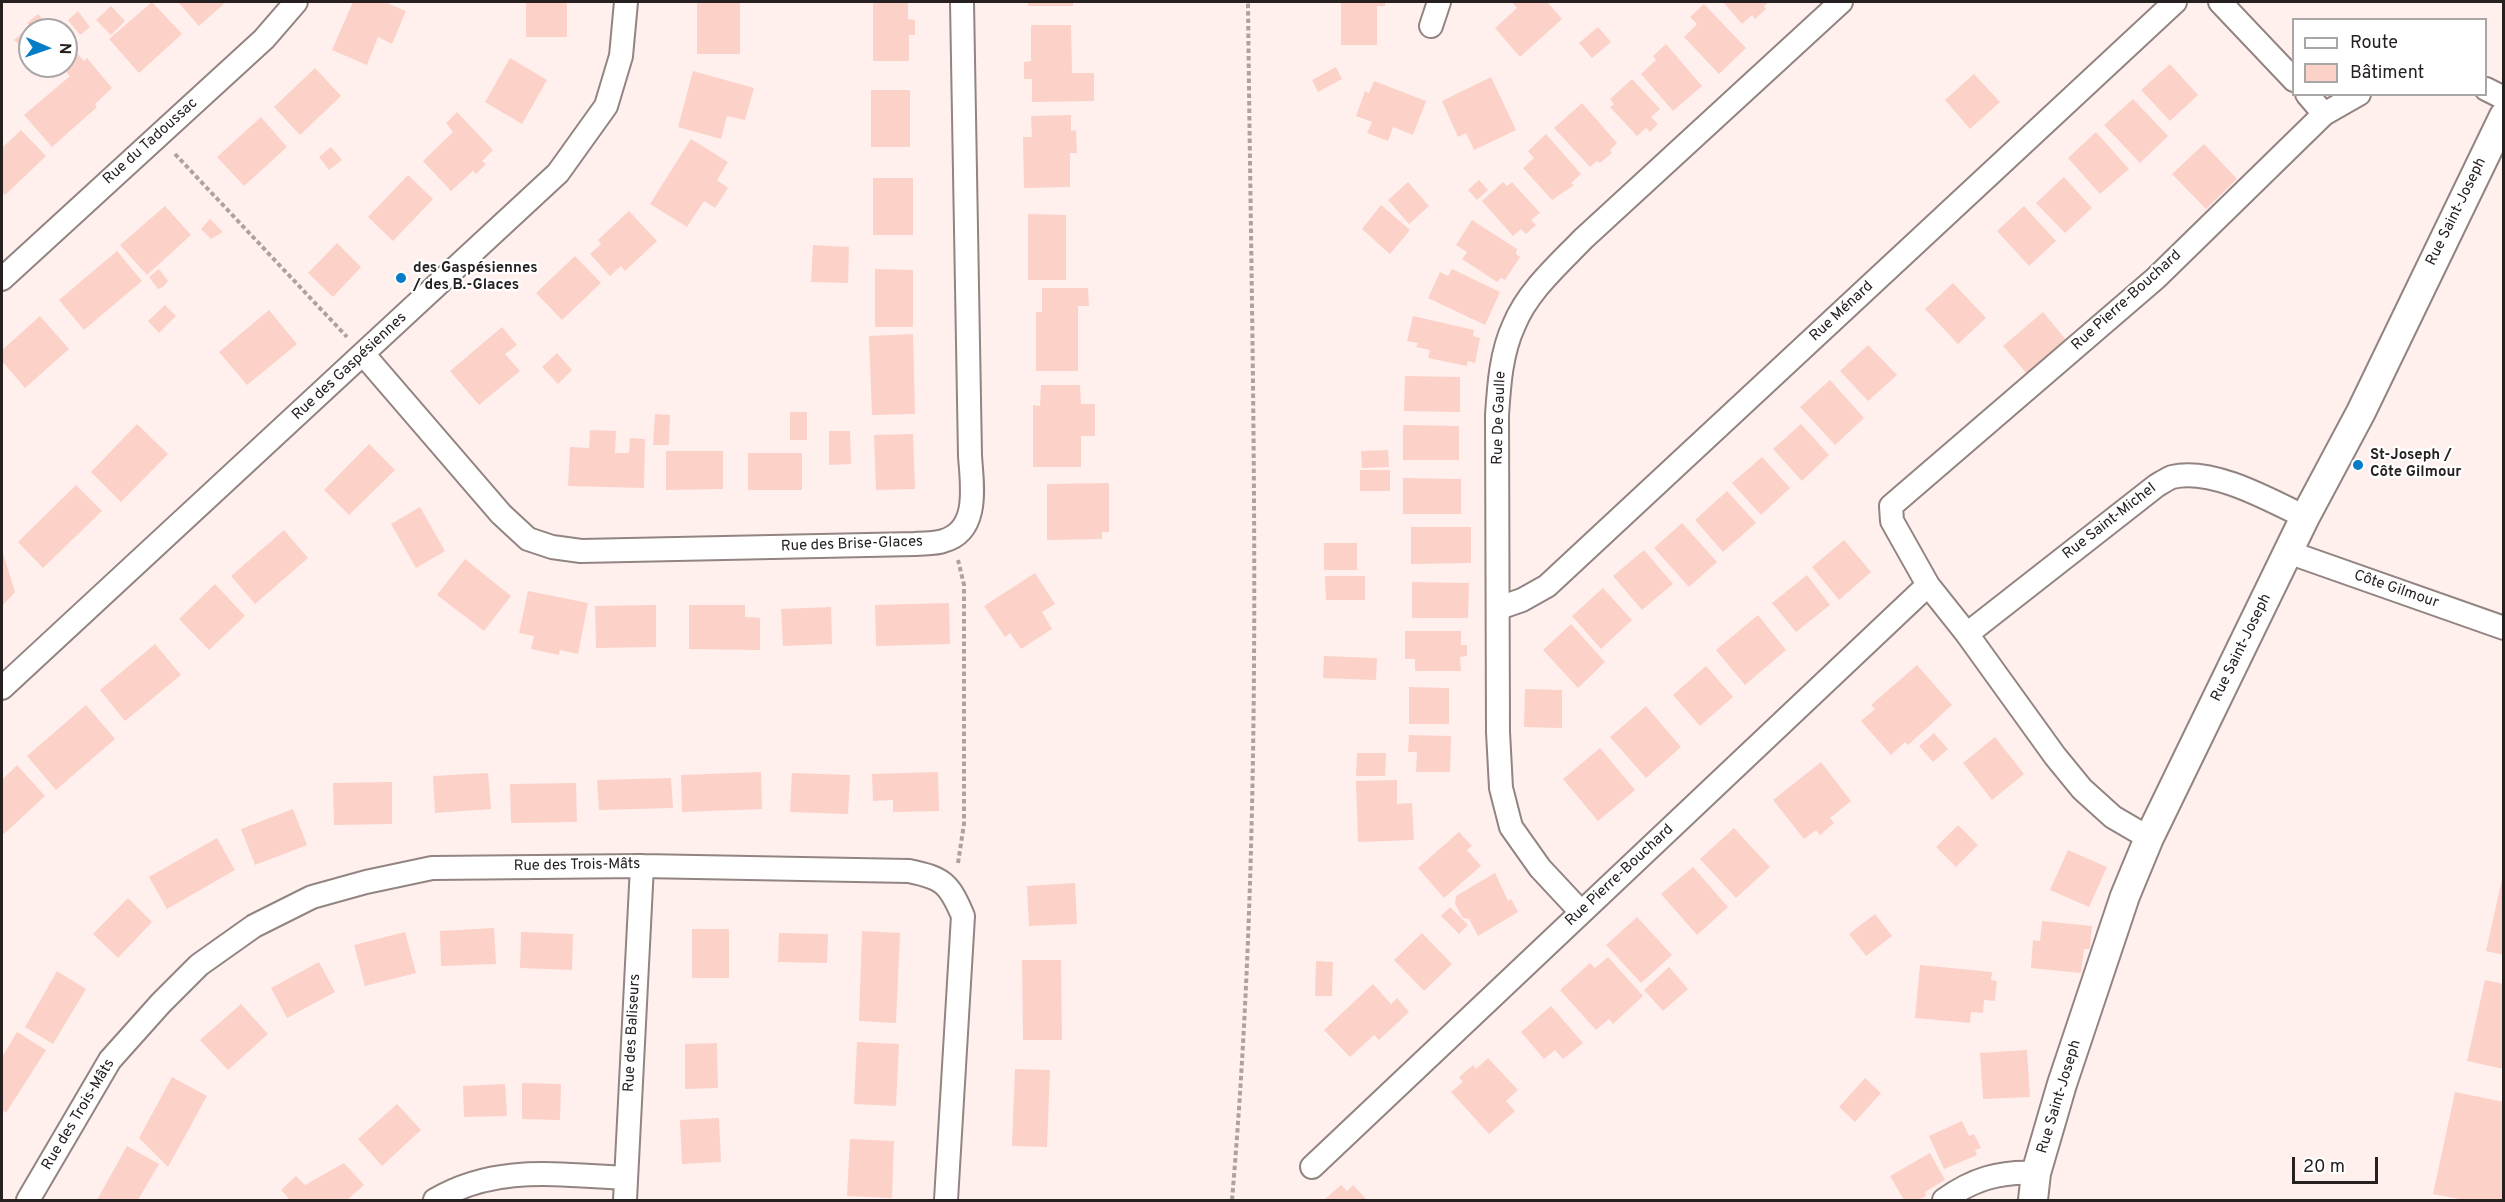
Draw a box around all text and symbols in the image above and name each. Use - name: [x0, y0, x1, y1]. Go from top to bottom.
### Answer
- north arrow: [18, 18, 78, 78]
- legend: [2292, 18, 2487, 96]
- text: Route: [2350, 32, 2398, 55]
- text: N: [54, 42, 74, 55]
- text: Bâtiment: [2350, 62, 2424, 85]
- street label: Rue du Tadoussac: [100, 95, 202, 189]
- street label: Rue Saint-Joseph: [2423, 155, 2491, 269]
- street label: Rue Pierre-Bouchard: [2069, 247, 2185, 355]
- place label: des Gaspésiennes / des B.-Glaces: [413, 260, 538, 295]
- marker: des Gaspésiennes / des B.-Glaces: [394, 271, 408, 285]
- street label: Rue Ménard: [1806, 278, 1878, 346]
- street label: Rue des Gaspésiennes: [289, 309, 411, 425]
- street label: Rue De Gaulle: [1489, 371, 1511, 465]
- place label: St-Joseph / Côte Gilmour: [2370, 447, 2462, 482]
- marker: St-Joseph / Côte Gilmour: [2351, 458, 2365, 472]
- street label: Rue Saint-Michel: [2060, 480, 2160, 564]
- street label: Rue des Brise-Glaces: [781, 534, 923, 556]
- street label: Côte Gilmour: [2351, 567, 2441, 613]
- street label: Rue Saint-Joseph: [2208, 591, 2276, 705]
- street label: Rue Pierre-Bouchard: [1562, 821, 1678, 931]
- street label: Rue des Trois-Mâts: [514, 856, 640, 876]
- street label: Rue des Baliseurs: [621, 973, 645, 1093]
- street label: Rue Saint-Joseph: [2034, 1038, 2086, 1156]
- street label: Rue des Trois-Mâts: [39, 1056, 119, 1174]
- scale bar: [2295, 1145, 2380, 1183]
- text: 20 m: [2303, 1156, 2345, 1179]

